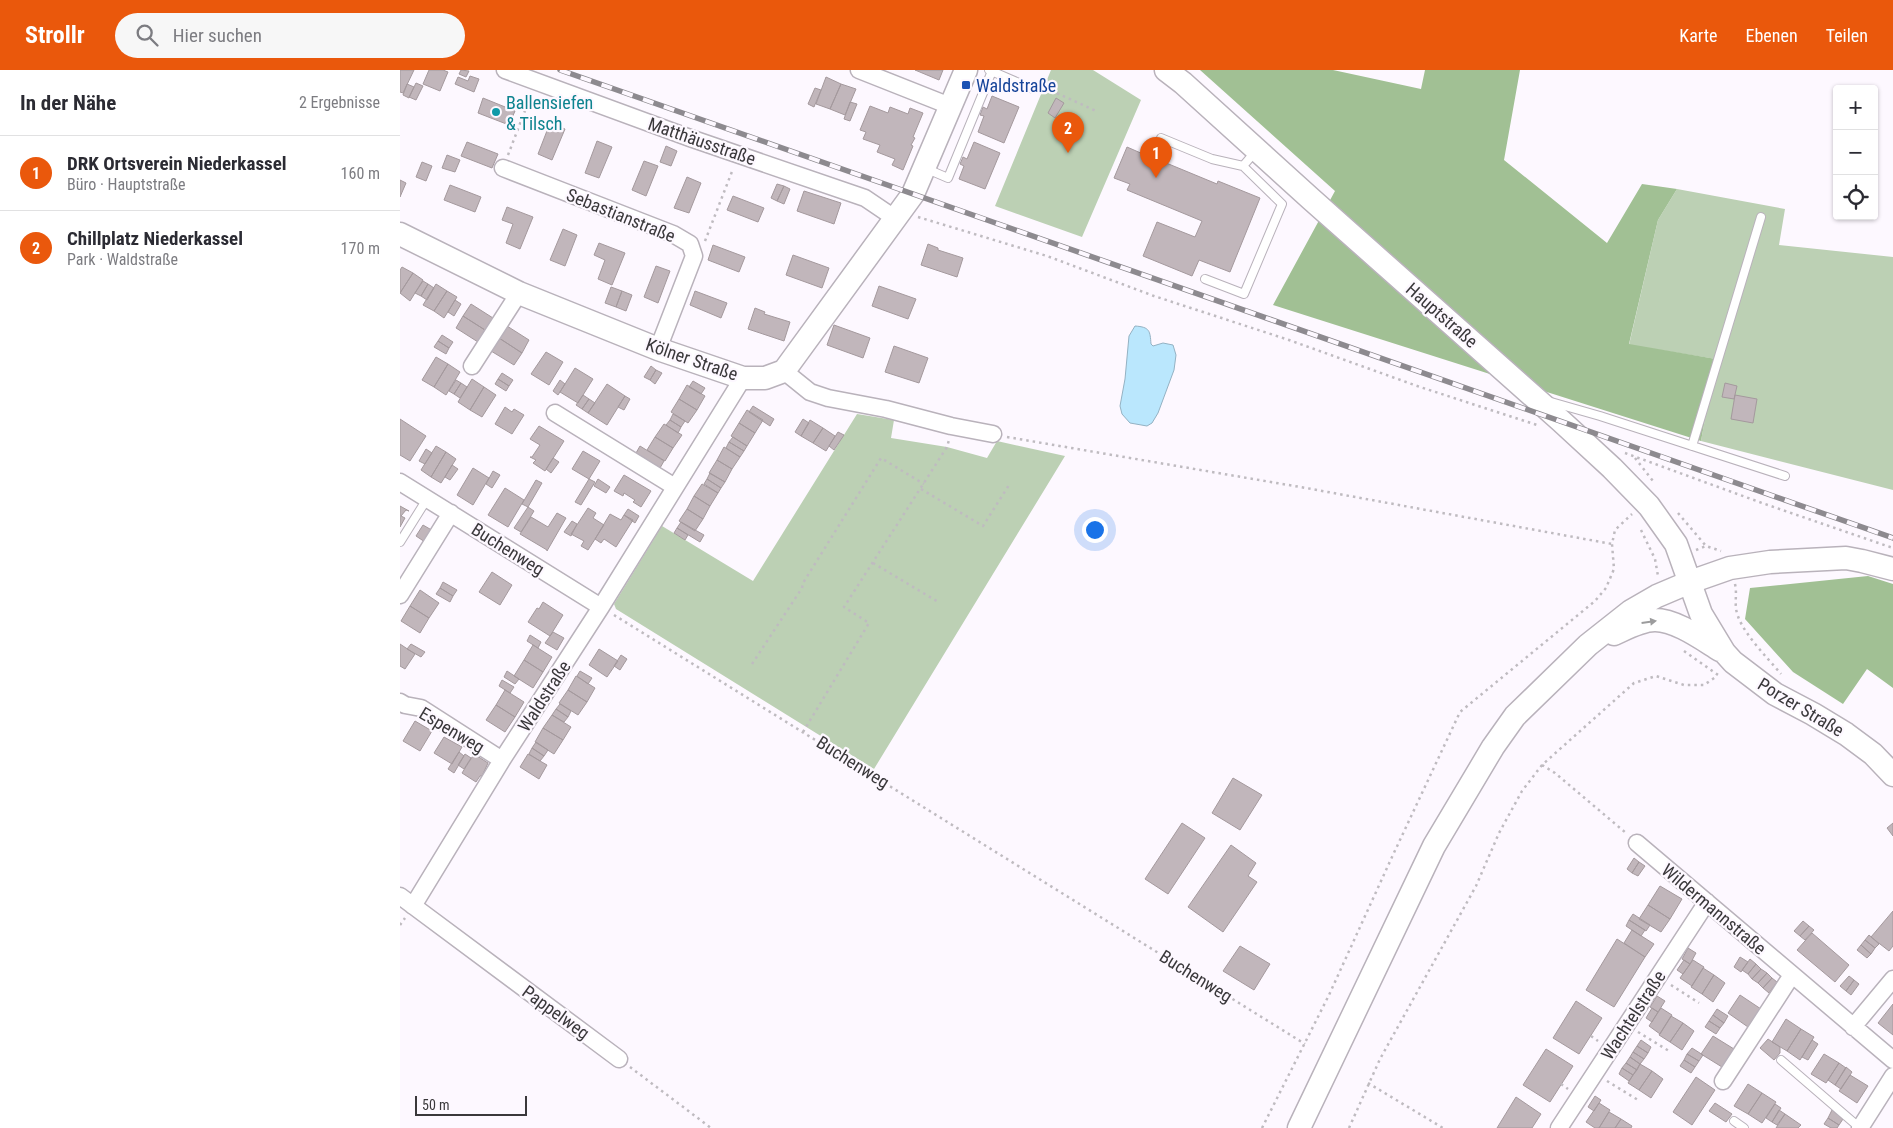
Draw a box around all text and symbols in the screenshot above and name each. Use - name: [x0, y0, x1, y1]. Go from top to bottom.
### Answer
- search box: [115, 13, 465, 58]
- text: Strollr: [25, 21, 85, 49]
- icon: search: [133, 21, 161, 49]
- text: Hier suchen: [173, 24, 262, 47]
- text: Karte: [1679, 25, 1718, 46]
- text: Ebenen: [1746, 25, 1798, 46]
- text: Teilen: [1826, 25, 1868, 46]
- place label: Waldstraße: [976, 75, 1056, 96]
- marker: Waldstraße: [960, 79, 972, 91]
- map controls: [1833, 85, 1878, 220]
- button: +: [1833, 85, 1878, 130]
- text: In der Nähe: [20, 91, 116, 115]
- place label: Ballensiefen & Tilsch: [506, 92, 593, 134]
- text: 2 Ergebnisse: [299, 93, 380, 112]
- marker: Ballensiefen & Tilsch: [490, 106, 502, 118]
- pin: 2: [1052, 112, 1084, 153]
- street label: Matthäusstraße: [646, 113, 758, 169]
- button: −: [1833, 130, 1878, 175]
- pin: 1: [1140, 137, 1172, 178]
- text: DRK Ortsverein Niederkassel: [67, 152, 287, 175]
- text: 1: [32, 164, 40, 183]
- text: 160 m: [341, 164, 380, 183]
- text: Büro · Hauptstraße: [67, 175, 186, 194]
- button: locate: [1833, 175, 1878, 220]
- street label: Sebastianstraße: [564, 184, 678, 246]
- text: Chillplatz Niederkassel: [67, 227, 243, 250]
- text: 2: [32, 239, 40, 258]
- text: 170 m: [341, 239, 380, 258]
- text: Park · Waldstraße: [67, 250, 178, 269]
- street label: Hauptstraße: [1402, 278, 1482, 352]
- street label: Kölner Straße: [643, 333, 741, 385]
- your location: [1082, 517, 1108, 543]
- street label: Buchenweg: [468, 518, 548, 580]
- one-way arrow: [1642, 617, 1658, 625]
- street label: Waldstraße: [513, 657, 575, 735]
- street label: Porzer Straße: [1754, 673, 1848, 741]
- street label: Espenweg: [416, 702, 488, 758]
- street label: Buchenweg: [813, 731, 893, 793]
- street label: Wildermannstraße: [1658, 859, 1770, 959]
- street label: Buchenweg: [1156, 945, 1236, 1007]
- street label: Wachtelstraße: [1596, 966, 1670, 1064]
- street label: Pappelweg: [518, 981, 594, 1043]
- scale bar: [415, 1093, 528, 1116]
- text: 50 m: [422, 1097, 450, 1113]

